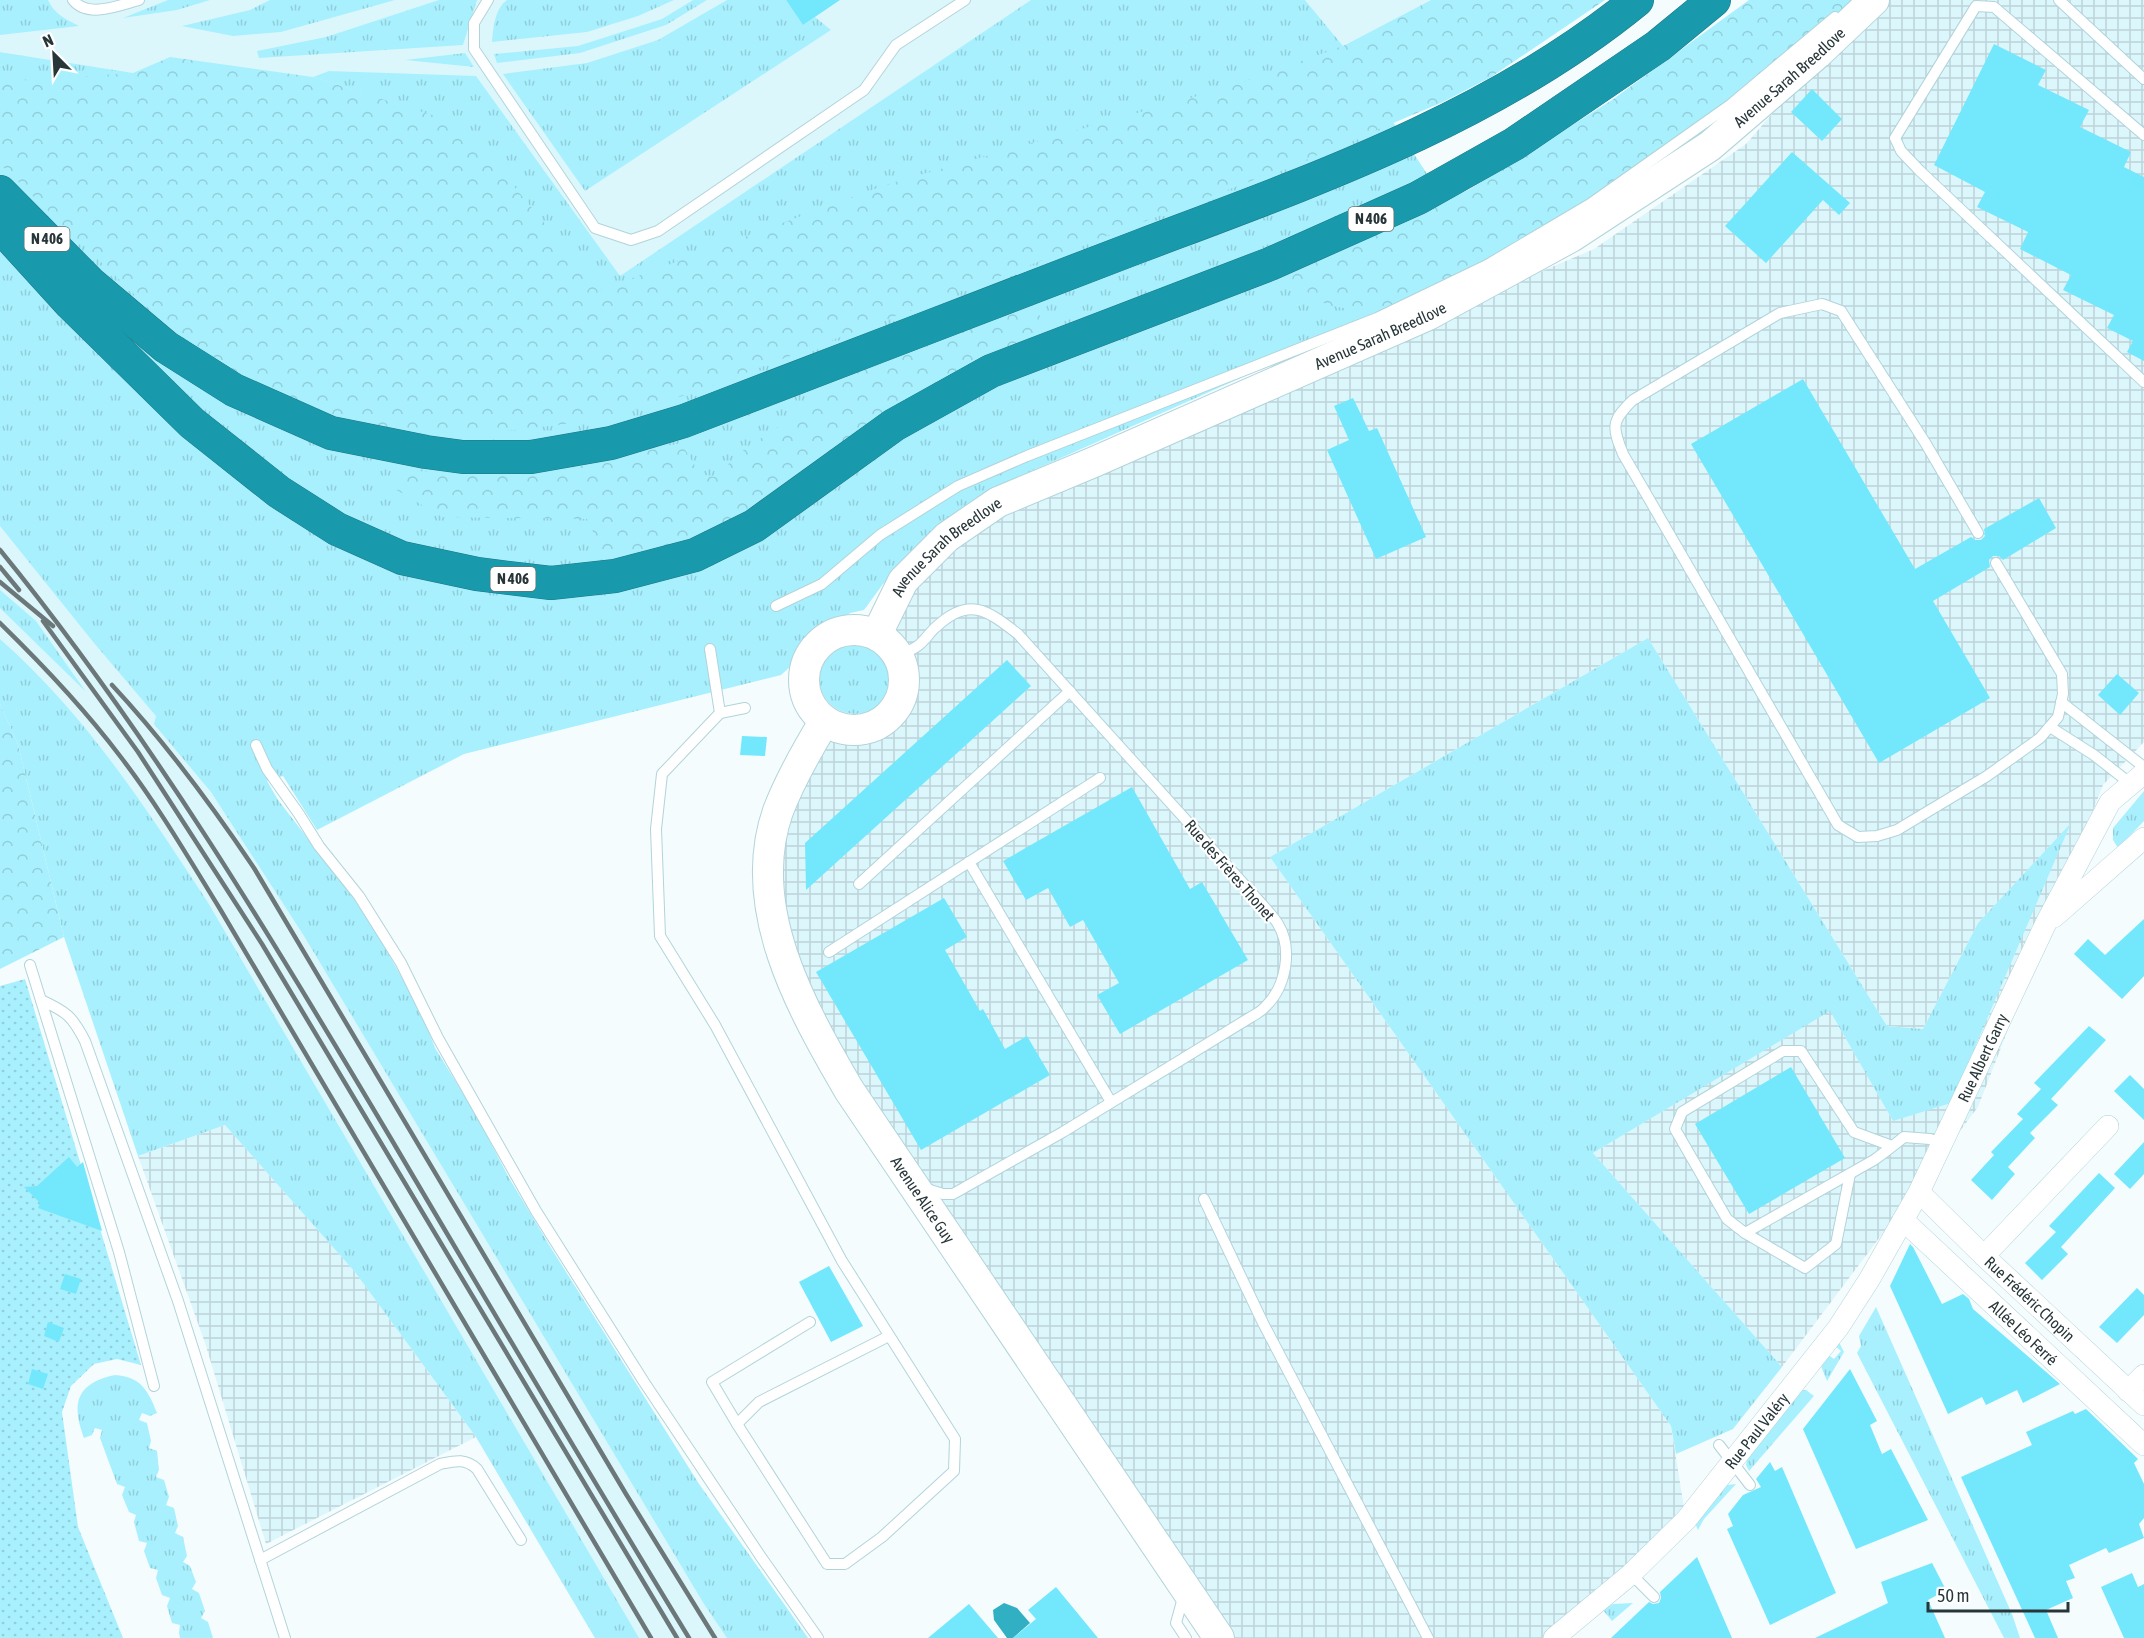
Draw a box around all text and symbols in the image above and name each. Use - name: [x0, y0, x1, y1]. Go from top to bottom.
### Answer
- north arrow: [24, 24, 84, 84]
- street label: Avenue Sarah Breedlove: [1730, 24, 1848, 131]
- text: N: [40, 30, 56, 50]
- road number: N 406: [1348, 207, 1394, 231]
- road number: N 406: [24, 227, 70, 251]
- street label: Avenue Sarah Breedlove: [1312, 298, 1449, 373]
- street label: Avenue Sarah Breedlove: [888, 494, 1005, 599]
- road number: N 406: [490, 567, 536, 591]
- street label: Rue des Frères Thonet: [1181, 816, 1279, 924]
- street label: Rue Albert Garry: [1954, 1010, 2012, 1105]
- street label: Avenue Alice Guy: [887, 1153, 959, 1247]
- street label: Rue Frédéric Chopin: [1981, 1253, 2079, 1345]
- street label: Allée Léo Ferré: [1986, 1297, 2061, 1369]
- street label: Rue Paul Valéry: [1721, 1389, 1793, 1472]
- scale bar: [1928, 1575, 2068, 1613]
- text: 50 m: [1937, 1585, 1969, 1606]

